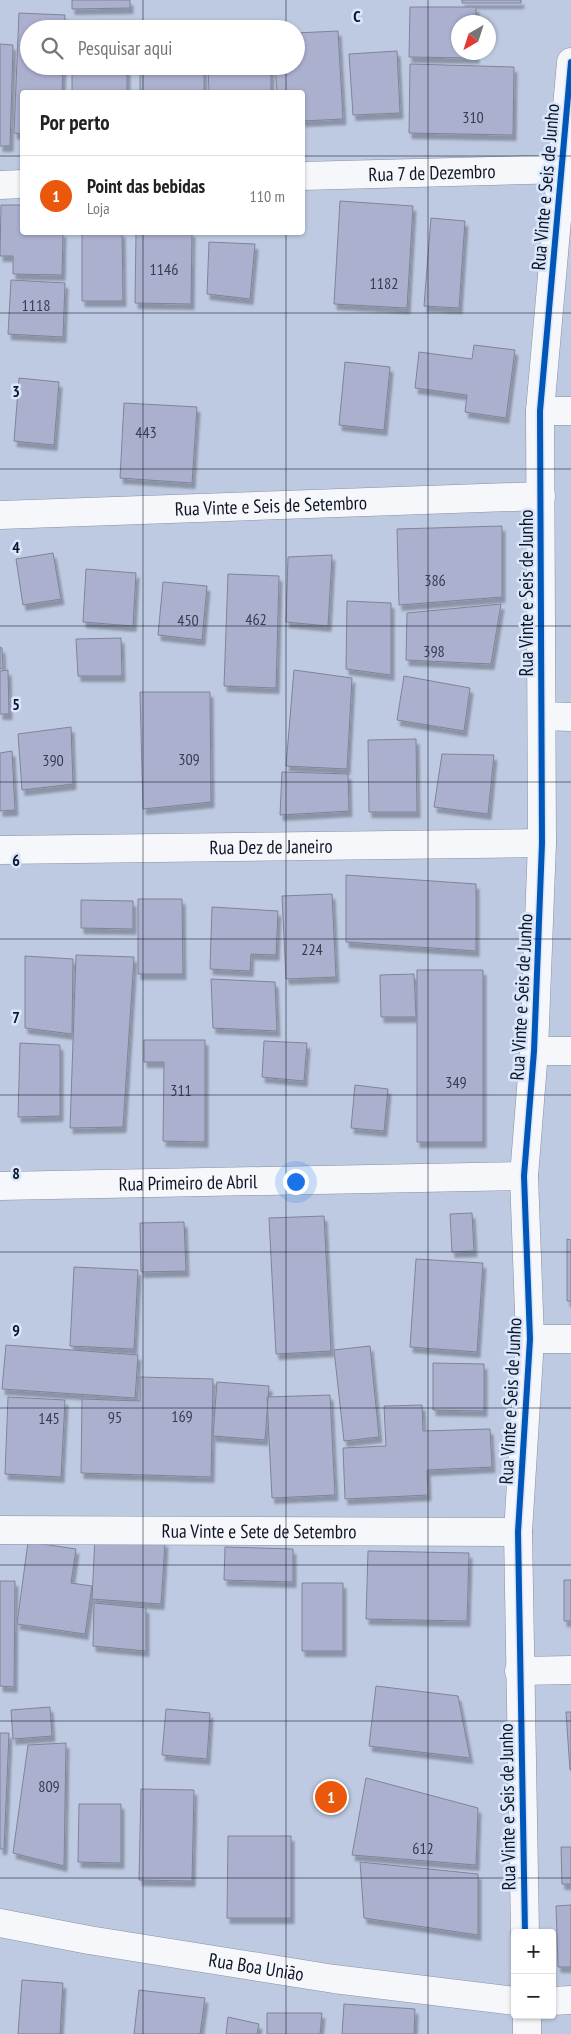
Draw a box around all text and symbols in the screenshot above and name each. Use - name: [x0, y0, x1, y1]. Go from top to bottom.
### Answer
- text: C: [353, 6, 361, 26]
- north arrow: [451, 15, 496, 60]
- search box: [20, 20, 305, 75]
- icon: search: [38, 34, 66, 62]
- text: Pesquisar aqui: [78, 36, 172, 60]
- street label: Rua Vinte e Seis de Junho: [526, 103, 564, 271]
- house number: 310: [462, 107, 484, 127]
- text: Por perto: [40, 109, 110, 136]
- street label: Rua 7 de Dezembro: [368, 159, 496, 186]
- text: Point das bebidas: [87, 174, 205, 198]
- text: 1: [52, 186, 60, 206]
- text: 110 m: [250, 186, 285, 206]
- text: Loja: [87, 198, 110, 218]
- house number: 1146: [150, 259, 178, 279]
- house number: 1182: [370, 273, 398, 293]
- house number: 1118: [22, 295, 50, 315]
- text: 3: [12, 381, 20, 401]
- house number: 443: [135, 422, 157, 442]
- street label: Rua Vinte e Seis de Setembro: [174, 490, 367, 521]
- street label: Rua Vinte e Seis de Junho: [514, 509, 538, 677]
- text: 4: [12, 537, 20, 557]
- house number: 386: [424, 570, 446, 590]
- house number: 462: [245, 609, 267, 629]
- house number: 450: [177, 610, 199, 630]
- house number: 398: [423, 641, 445, 661]
- text: 5: [12, 694, 20, 714]
- house number: 309: [178, 749, 200, 769]
- house number: 390: [42, 750, 64, 770]
- street label: Rua Dez de Janeiro: [209, 834, 333, 859]
- text: 6: [12, 850, 20, 870]
- street label: Rua Vinte e Seis de Junho: [505, 913, 537, 1081]
- house number: 224: [301, 939, 323, 959]
- text: 7: [12, 1007, 20, 1027]
- house number: 349: [445, 1072, 467, 1092]
- house number: 311: [170, 1080, 192, 1100]
- text: 8: [12, 1163, 20, 1183]
- street label: Rua Primeiro de Abril: [118, 1169, 258, 1196]
- your location: [283, 1169, 309, 1195]
- street label: Rua Vinte e Seis de Junho: [494, 1317, 526, 1485]
- text: 9: [12, 1320, 20, 1340]
- house number: 169: [171, 1406, 193, 1426]
- house number: 95: [108, 1407, 122, 1427]
- house number: 145: [38, 1408, 60, 1428]
- street label: Rua Vinte e Sete de Setembro: [162, 1519, 356, 1543]
- street label: Rua Vinte e Seis de Junho: [494, 1723, 520, 1891]
- house number: 809: [38, 1776, 60, 1796]
- pin: 1: [315, 1778, 347, 1816]
- house number: 612: [412, 1838, 434, 1858]
- map controls: [511, 1929, 556, 2019]
- button: +: [511, 1929, 556, 1974]
- street label: Rua Boa União: [207, 1947, 306, 1986]
- button: −: [511, 1974, 556, 2019]

